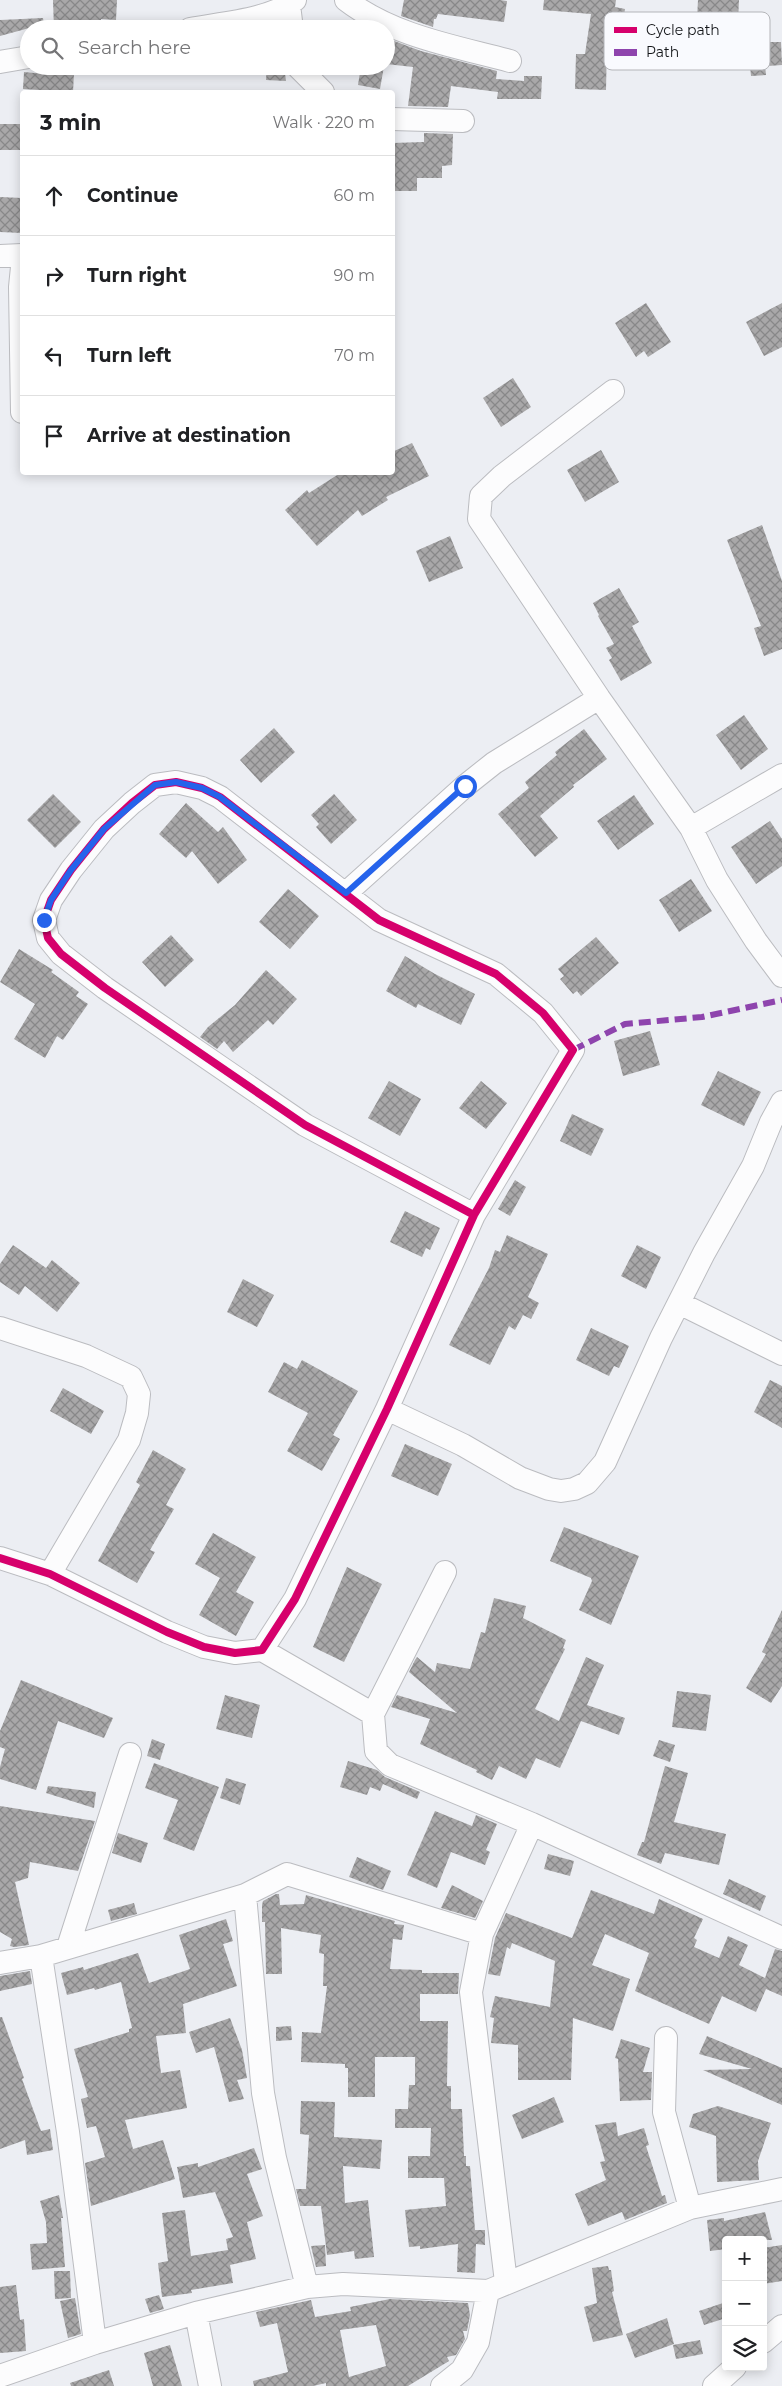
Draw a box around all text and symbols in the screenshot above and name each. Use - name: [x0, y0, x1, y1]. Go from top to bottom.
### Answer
- legend: [604, 12, 770, 70]
- search box: [20, 20, 395, 75]
- text: Cycle path: [646, 21, 720, 39]
- icon: search: [38, 34, 66, 62]
- text: Search here: [78, 36, 191, 59]
- text: Path: [646, 43, 679, 61]
- text: 3 min: [40, 110, 101, 135]
- text: Walk · 220 m: [272, 113, 375, 132]
- icon: ahead: [40, 182, 68, 210]
- text: Continue: [87, 184, 178, 207]
- text: 60 m: [333, 186, 375, 205]
- icon: right: [40, 262, 68, 290]
- text: Turn right: [87, 264, 187, 287]
- text: 90 m: [333, 266, 375, 285]
- icon: left: [40, 342, 68, 370]
- text: Turn left: [87, 344, 172, 367]
- text: 70 m: [334, 346, 375, 365]
- icon: arrive: [40, 422, 68, 450]
- text: Arrive at destination: [87, 424, 291, 447]
- route start: [454, 775, 477, 798]
- route end: [33, 909, 56, 932]
- map controls: [722, 2236, 767, 2371]
- button: +: [722, 2236, 767, 2281]
- button: −: [722, 2281, 767, 2326]
- button: layers: [722, 2326, 767, 2371]

